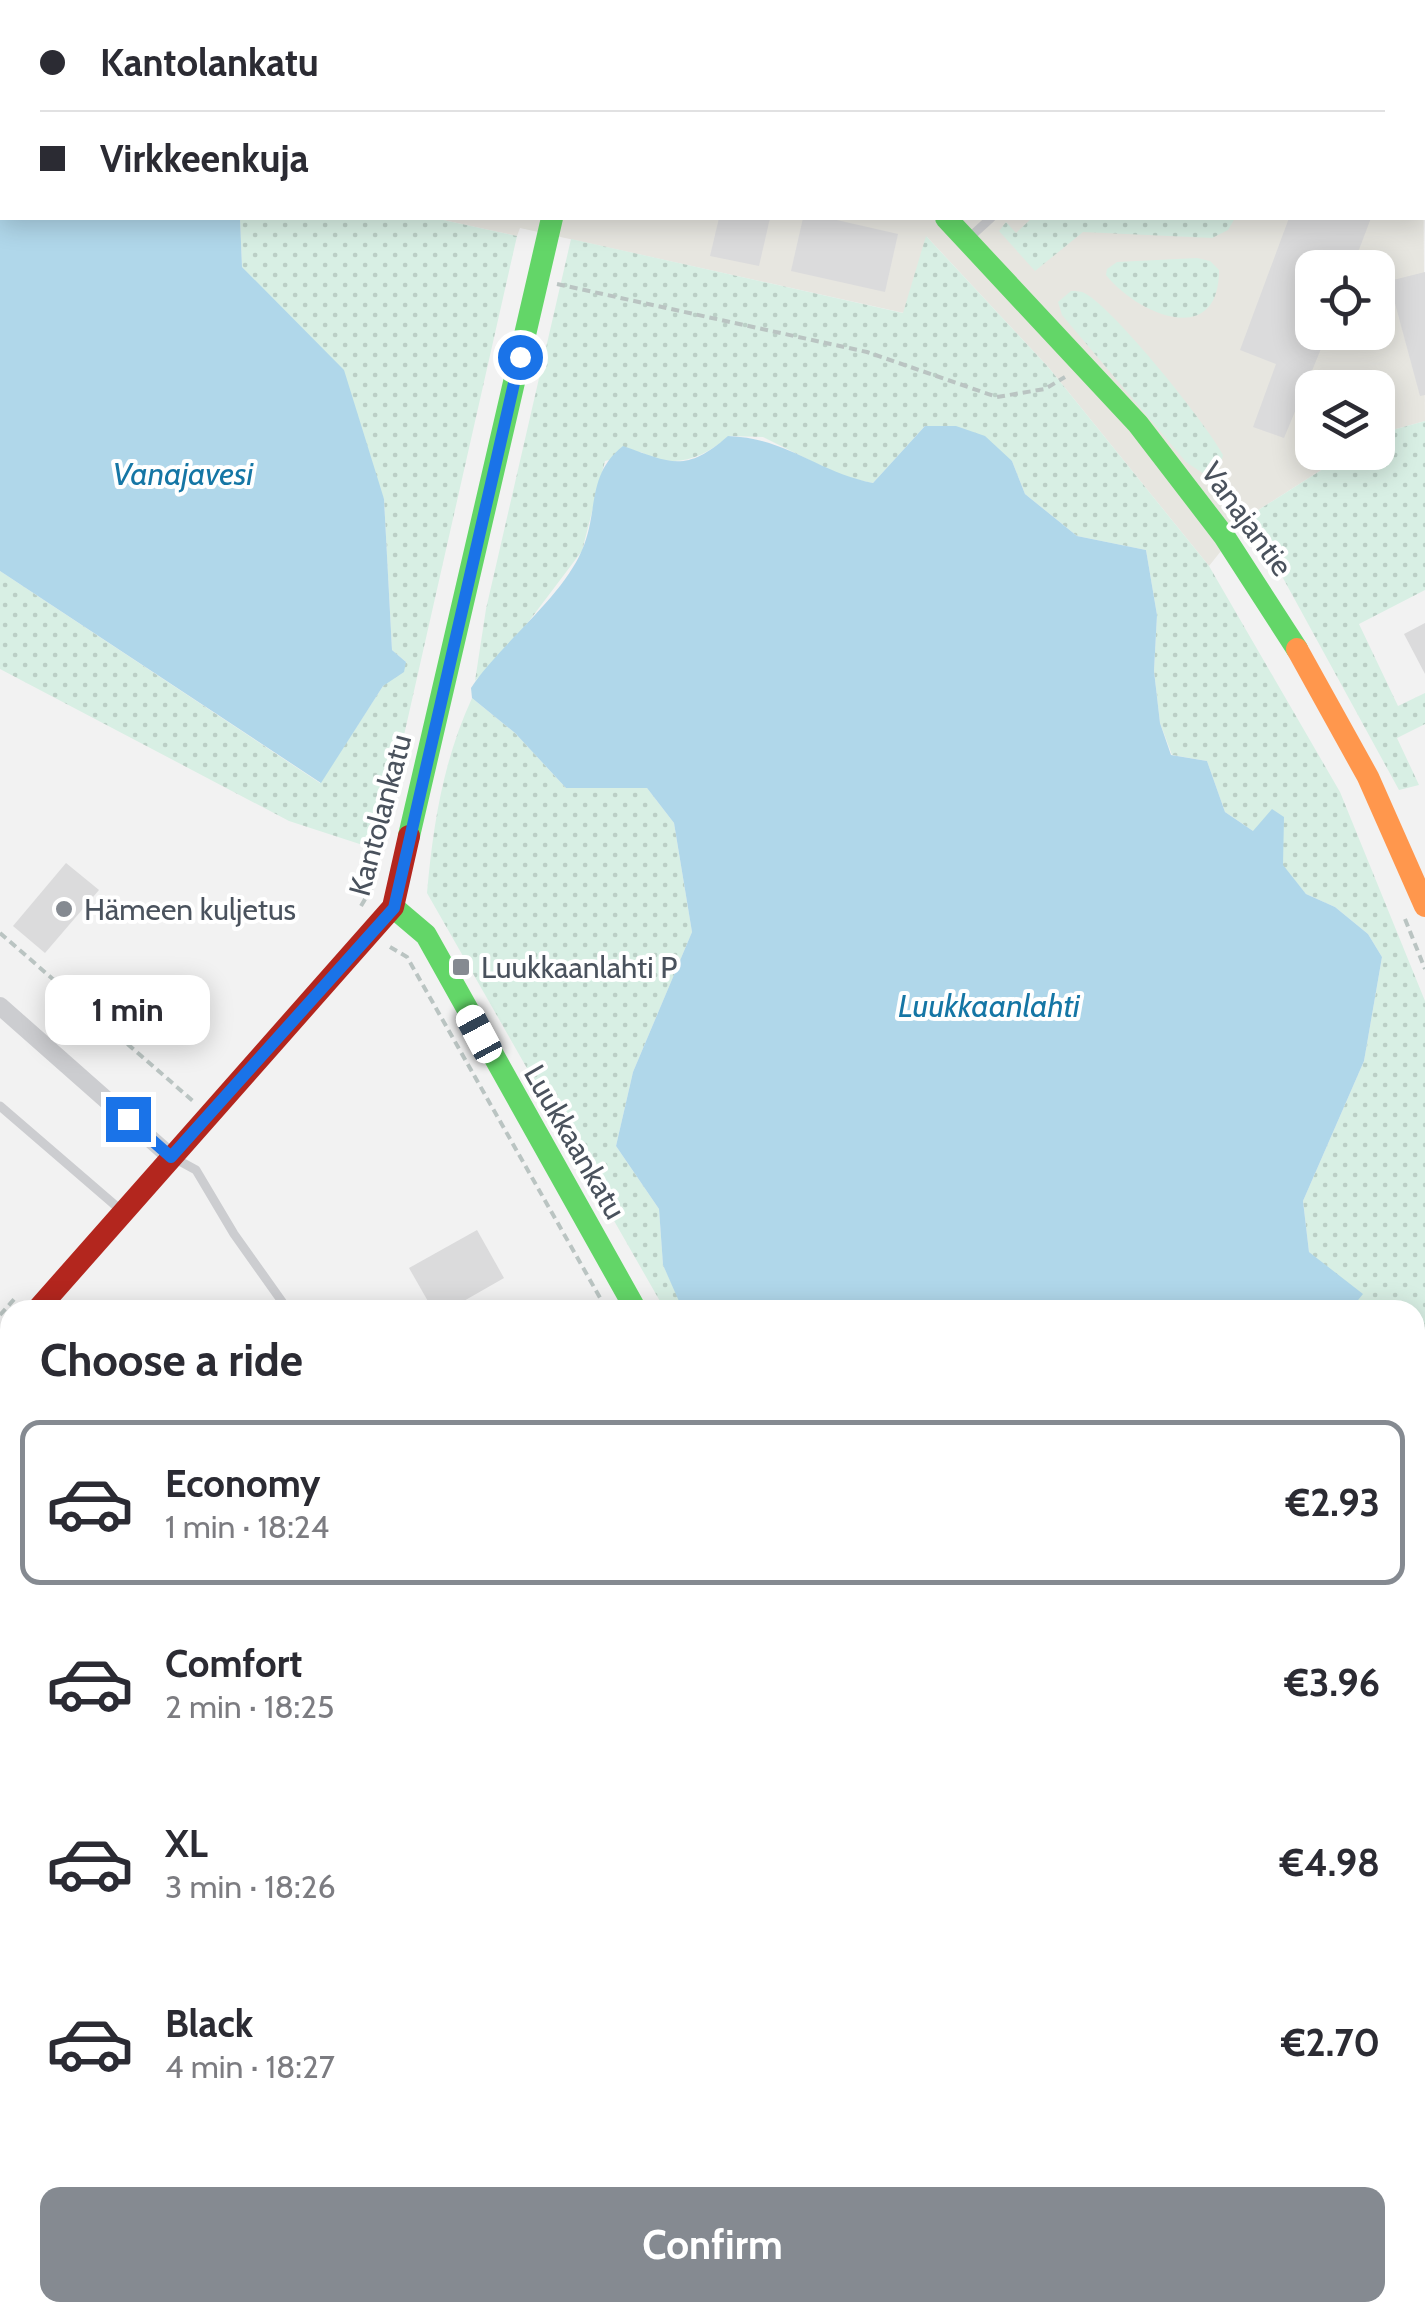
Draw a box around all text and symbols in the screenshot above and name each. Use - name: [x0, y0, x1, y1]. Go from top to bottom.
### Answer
- text: Kantolankatu: [100, 39, 319, 86]
- text: Virkkeenkuja: [100, 135, 309, 182]
- map controls: [1295, 250, 1395, 470]
- button: locate: [1295, 250, 1395, 350]
- route start: [498, 335, 543, 380]
- button: layers: [1295, 370, 1395, 470]
- water label: Vanajavesi: [113, 454, 254, 493]
- street label: Vanajantie: [1193, 455, 1301, 583]
- street label: Kantolankatu: [341, 730, 419, 900]
- place label: Hämeen kuljetus: [84, 891, 296, 928]
- marker: Hämeen kuljetus: [53, 898, 75, 920]
- place label: Luukkaanlahti P: [481, 949, 677, 986]
- marker: Luukkaanlahti P: [450, 956, 472, 978]
- callout: 1 min: [46, 974, 210, 1044]
- water label: Luukkaanlahti: [898, 986, 1081, 1025]
- text: 1 min: [91, 990, 164, 1029]
- car: [452, 1000, 506, 1068]
- street label: Luukkaankatu: [516, 1058, 634, 1226]
- route end: [106, 1097, 151, 1142]
- text: Choose a ride: [40, 1333, 303, 1387]
- icon: car: [45, 1458, 135, 1548]
- text: Economy: [165, 1460, 320, 1507]
- text: €2.93: [1286, 1479, 1380, 1526]
- text: 1 min · 18:24: [165, 1507, 329, 1546]
- icon: car: [45, 1638, 135, 1728]
- text: Comfort: [165, 1640, 302, 1687]
- text: €3.96: [1285, 1659, 1380, 1706]
- text: 2 min · 18:25: [165, 1687, 334, 1726]
- icon: car: [45, 1818, 135, 1908]
- text: XL: [165, 1820, 208, 1867]
- text: €4.98: [1280, 1839, 1380, 1886]
- text: 3 min · 18:26: [165, 1867, 336, 1906]
- icon: car: [45, 1998, 135, 2088]
- text: Black: [165, 2000, 253, 2047]
- text: €2.70: [1281, 2019, 1380, 2066]
- text: 4 min · 18:27: [165, 2047, 335, 2086]
- button: Confirm: [40, 2187, 1385, 2302]

